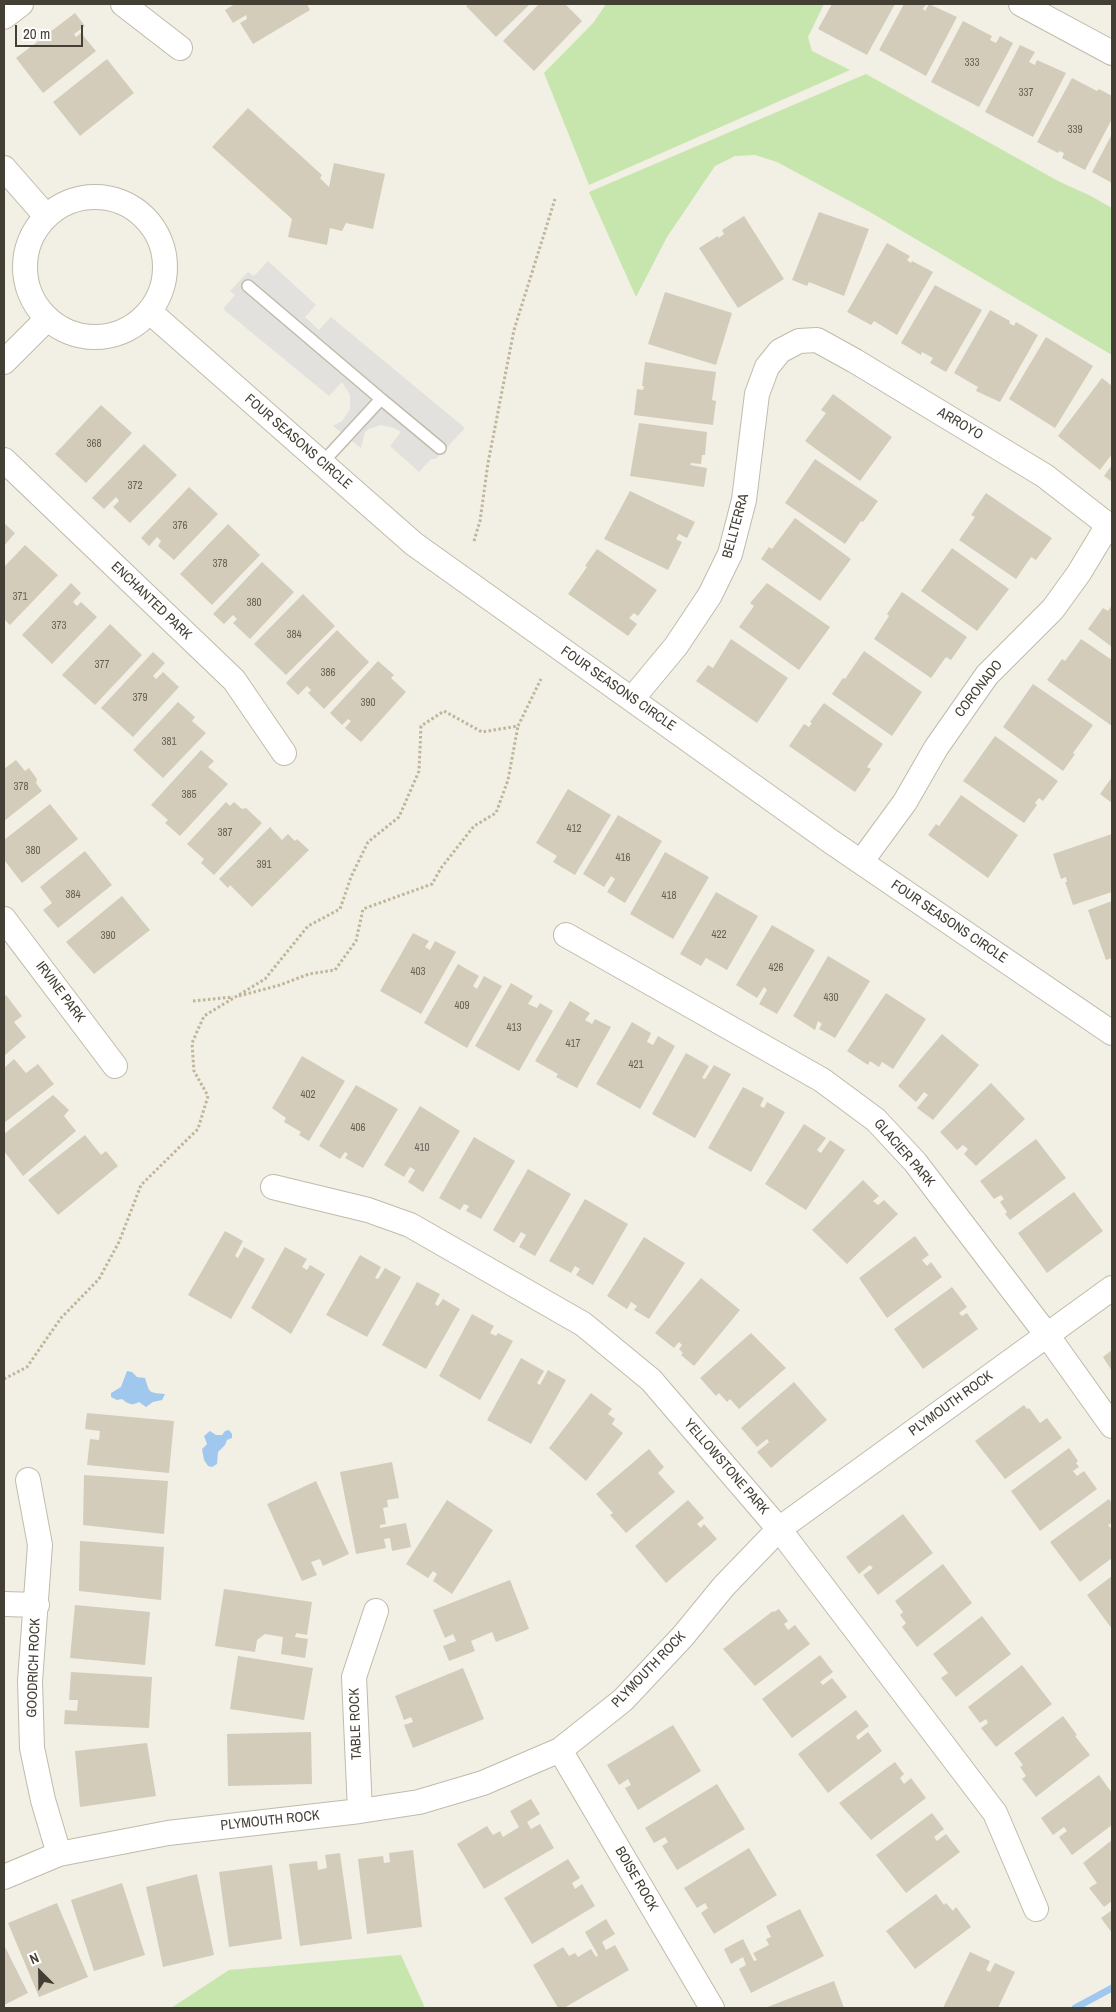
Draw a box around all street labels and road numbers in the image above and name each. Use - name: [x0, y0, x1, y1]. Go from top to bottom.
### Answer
- street label: FOUR SEASONS CIRCLE: [241, 391, 355, 493]
- street label: ARROYO: [934, 404, 986, 444]
- street label: BELLTERRA: [719, 492, 753, 560]
- street label: ENCHANTED PARK: [107, 558, 195, 644]
- street label: FOUR SEASONS CIRCLE: [557, 643, 679, 735]
- street label: CORONADO: [952, 657, 1006, 721]
- street label: FOUR SEASONS CIRCLE: [888, 877, 1010, 967]
- street label: IRVINE PARK: [32, 958, 88, 1026]
- street label: GLACIER PARK: [870, 1116, 938, 1190]
- street label: PLYMOUTH ROCK: [906, 1368, 996, 1440]
- street label: YELLOWSTONE PARK: [680, 1416, 772, 1518]
- street label: GOODRICH ROCK: [24, 1618, 44, 1718]
- street label: PLYMOUTH ROCK: [608, 1628, 690, 1712]
- street label: TABLE ROCK: [346, 1688, 366, 1760]
- street label: PLYMOUTH ROCK: [220, 1807, 320, 1835]
- street label: BOISE ROCK: [611, 1844, 661, 1914]

